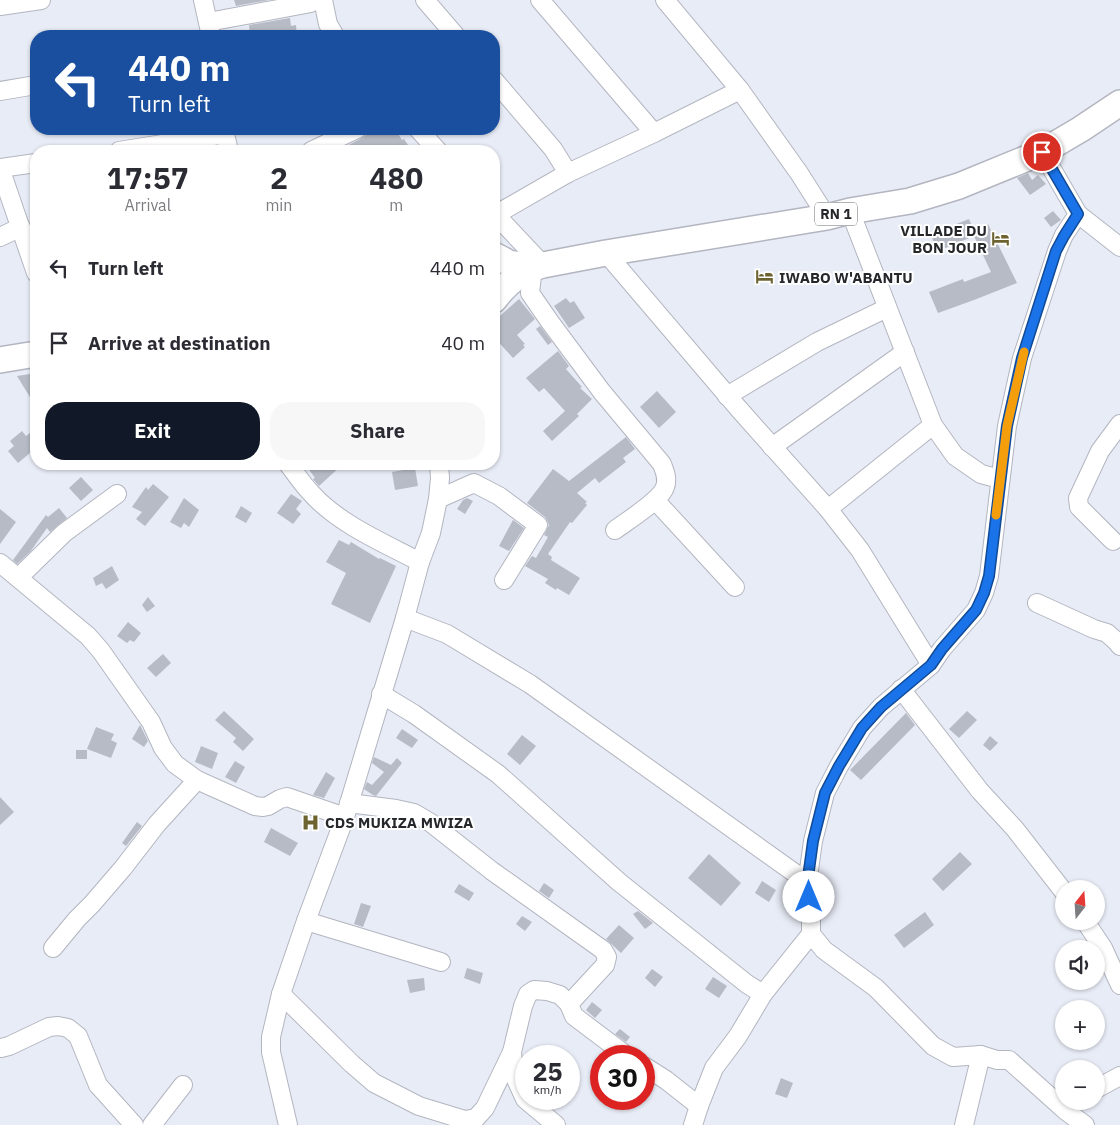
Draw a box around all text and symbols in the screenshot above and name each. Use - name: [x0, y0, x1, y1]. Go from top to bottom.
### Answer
- text: 440 m: [128, 45, 231, 91]
- icon: left: [45, 50, 110, 115]
- text: Turn left: [128, 89, 211, 118]
- pin: [1021, 131, 1063, 173]
- icon: arrive: [1028, 138, 1056, 166]
- text: 17:57: [107, 158, 189, 197]
- text: 2: [270, 158, 288, 197]
- text: 480: [369, 158, 423, 197]
- text: Arrival: [124, 195, 171, 215]
- text: min: [265, 195, 292, 215]
- text: m: [389, 195, 403, 215]
- road number: RN 1: [815, 202, 857, 225]
- place label: VILLADE DU BON JOUR: [900, 221, 987, 257]
- hotel icon: VILLADE DU BON JOUR: [991, 229, 1011, 249]
- icon: left: [45, 254, 73, 282]
- text: Turn left: [88, 256, 164, 280]
- text: 440 m: [430, 256, 485, 280]
- hotel icon: IWABO W'ABANTU: [755, 267, 775, 287]
- place label: IWABO W'ABANTU: [779, 268, 913, 287]
- icon: arrive: [45, 329, 73, 357]
- text: Arrive at destination: [88, 331, 271, 355]
- text: 40 m: [441, 331, 485, 355]
- button: Exit: [45, 402, 260, 460]
- button: Share: [270, 402, 485, 460]
- hospital icon: CDS MUKIZA MWIZA: [301, 812, 321, 832]
- place label: CDS MUKIZA MWIZA: [325, 813, 473, 832]
- position arrow: [782, 870, 834, 922]
- north arrow: [1055, 880, 1105, 930]
- map controls: [1055, 880, 1105, 1110]
- button: sound: [1055, 940, 1105, 990]
- button: +: [1055, 1000, 1105, 1050]
- speed limit sign: 30: [590, 1045, 655, 1110]
- text: 25: [532, 1055, 563, 1088]
- button: −: [1055, 1060, 1105, 1110]
- text: km/h: [533, 1082, 562, 1097]

